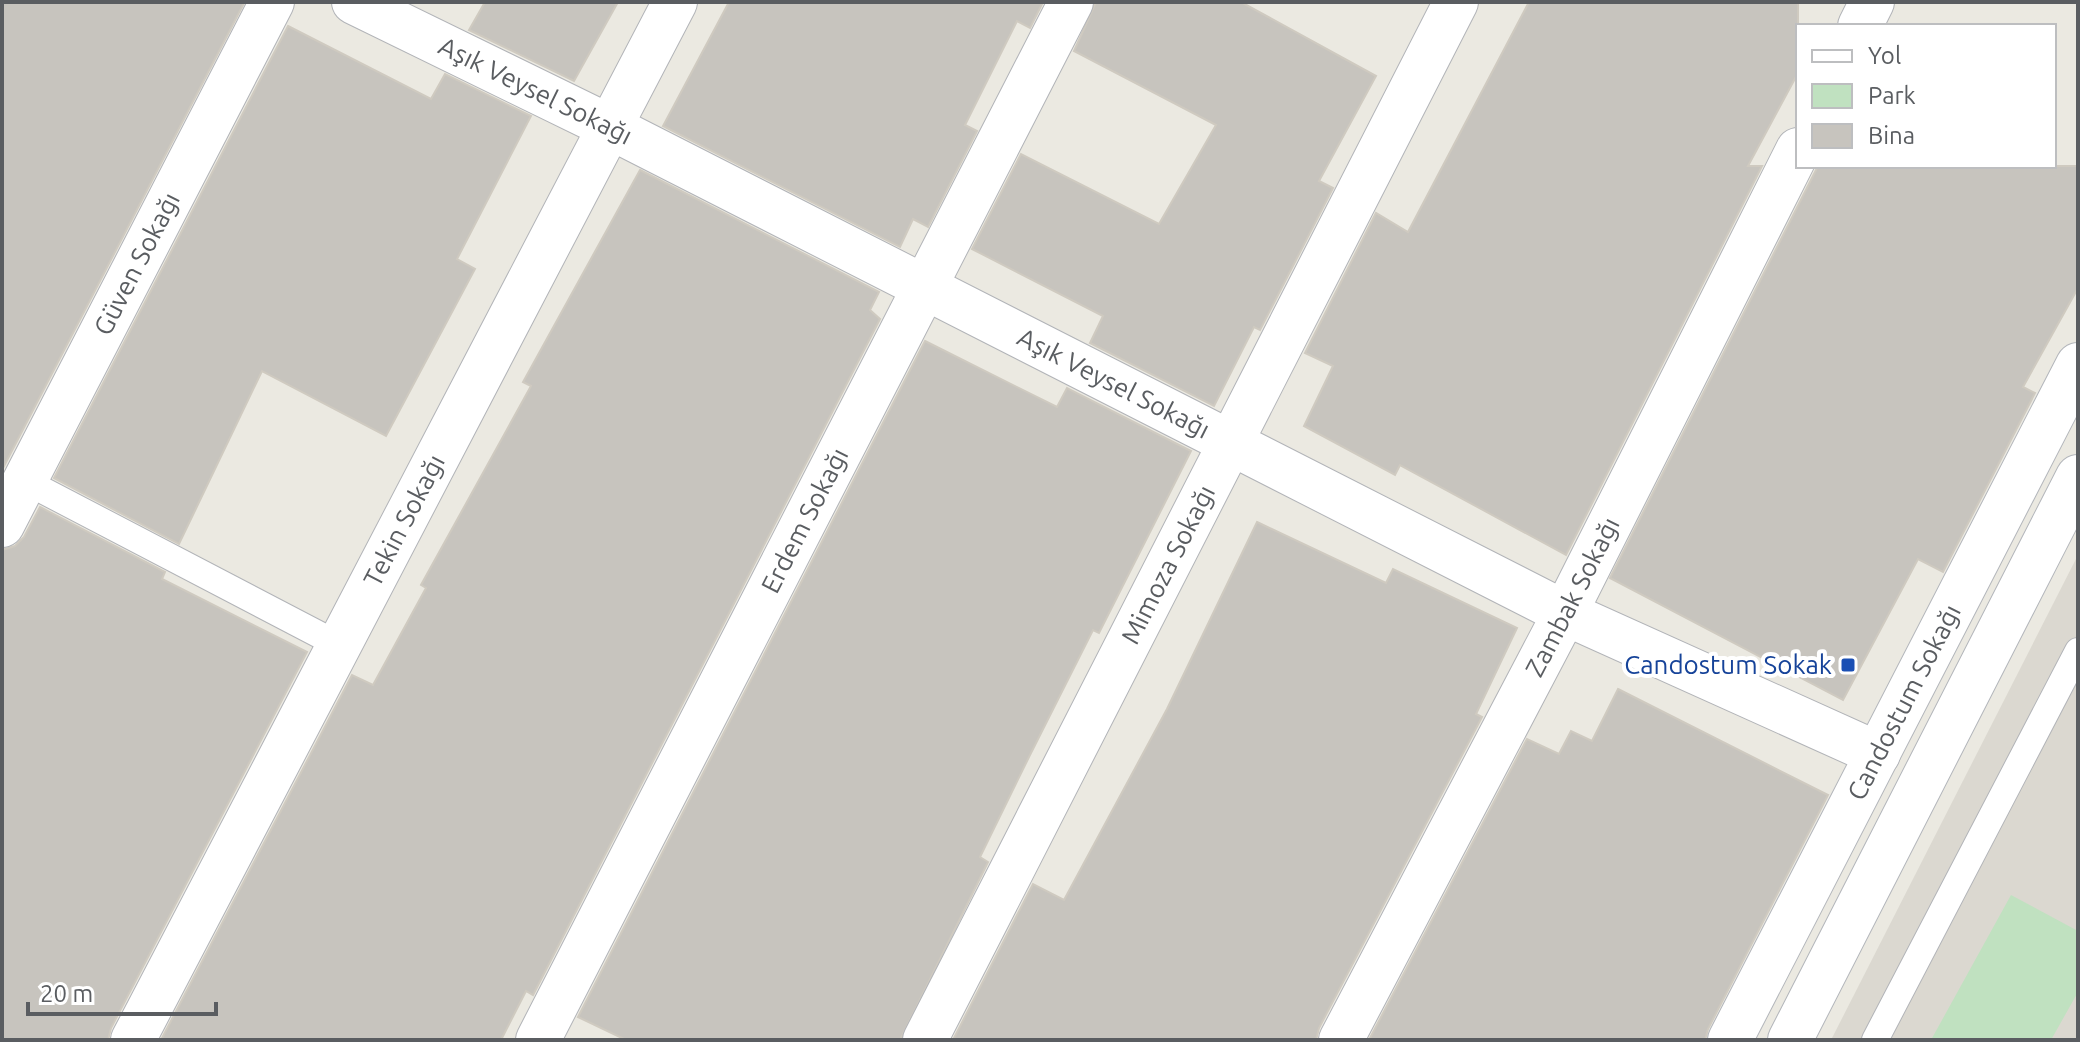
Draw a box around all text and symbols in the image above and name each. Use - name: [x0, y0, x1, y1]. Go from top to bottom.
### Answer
- legend: [1796, 24, 2056, 168]
- street label: Aşık Veysel Sokağı: [434, 31, 637, 150]
- text: Yol: [1868, 42, 1901, 69]
- text: Park: [1868, 82, 1916, 109]
- text: Bina: [1868, 122, 1915, 149]
- street label: Güven Sokağı: [88, 187, 185, 340]
- street label: Aşık Veysel Sokağı: [1013, 322, 1215, 444]
- street label: Erdem Sokağı: [755, 443, 854, 598]
- street label: Tekin Sokağı: [358, 450, 450, 591]
- street label: Mimoza Sokağı: [1115, 480, 1220, 649]
- street label: Zambak Sokağı: [1519, 512, 1625, 681]
- street label: Candostum Sokağı: [1841, 599, 1966, 805]
- place label: Candostum Sokak: [1624, 650, 1832, 679]
- marker: Candostum Sokak: [1839, 656, 1857, 674]
- scale bar: [28, 966, 216, 1016]
- text: 20 m: [40, 980, 93, 1007]

